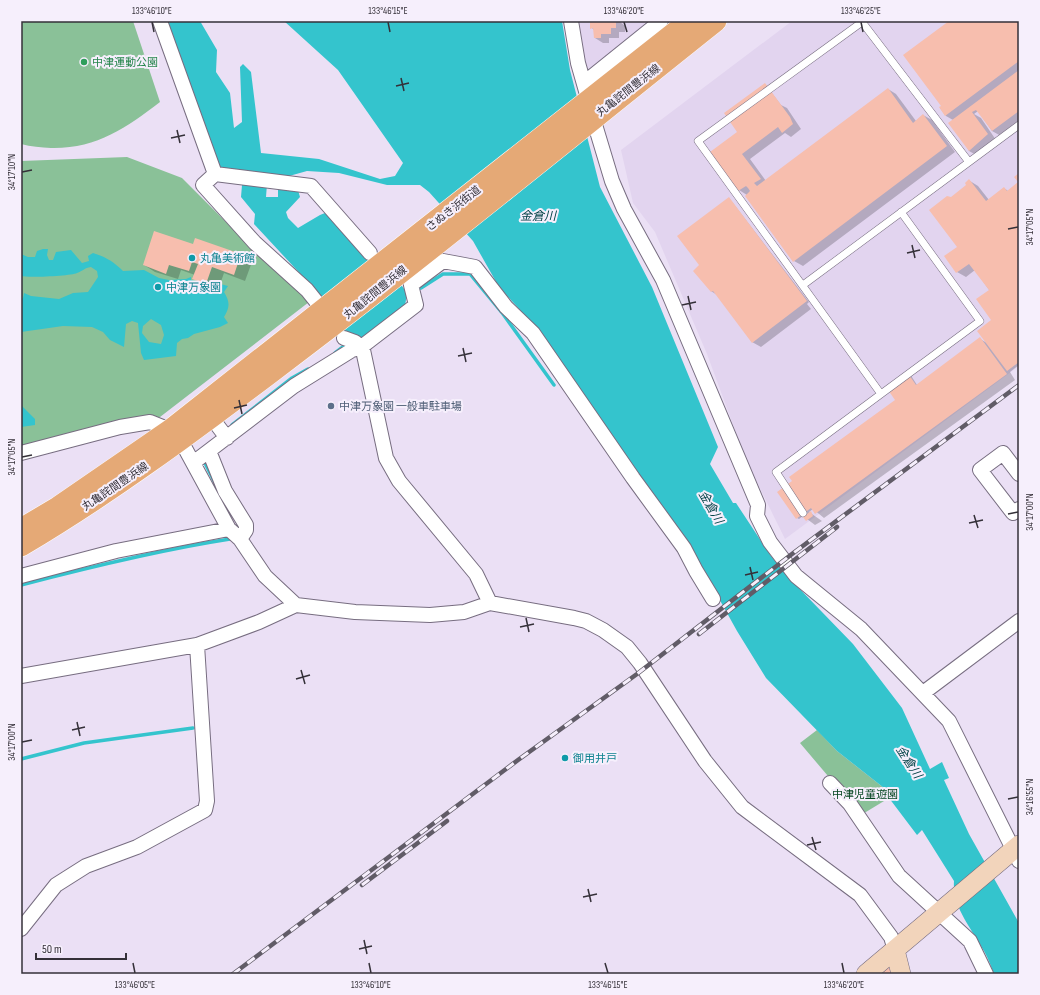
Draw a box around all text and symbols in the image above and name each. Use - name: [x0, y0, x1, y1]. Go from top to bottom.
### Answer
- text: 133°46'10"E: [132, 5, 172, 17]
- text: 133°46'15"E: [368, 5, 408, 17]
- text: 133°46'20"E: [604, 5, 644, 17]
- text: 133°46'25"E: [841, 5, 881, 17]
- place label: 中津運動公園: [92, 56, 158, 69]
- marker: 中津運動公園: [79, 57, 89, 67]
- street label: 丸亀詫間豊浜線: [594, 62, 663, 119]
- text: 34°17'10"N: [6, 154, 18, 190]
- street label: さぬき浜街道: [423, 183, 483, 234]
- water label: 金倉川: [520, 209, 558, 224]
- text: 34°17'05"N: [1024, 209, 1036, 245]
- place label: 丸亀美術館: [200, 252, 255, 265]
- marker: 丸亀美術館: [187, 253, 197, 263]
- street label: 丸亀詫間豊浜線: [341, 263, 409, 322]
- place label: 中津万象園: [166, 281, 221, 294]
- marker: 中津万象園: [153, 282, 163, 292]
- place label: 中津万象園 一般車駐車場: [339, 400, 462, 413]
- marker: 中津万象園 一般車駐車場: [326, 401, 336, 411]
- text: 34°17'05"N: [6, 439, 18, 475]
- street label: 丸亀詫間豊浜線: [80, 459, 151, 513]
- water label: 金倉川: [695, 488, 727, 528]
- text: 34°17'00"N: [1024, 493, 1036, 531]
- text: 34°17'00"N: [6, 723, 18, 761]
- water label: 金倉川: [892, 743, 926, 783]
- place label: 御用井戸: [572, 752, 617, 765]
- marker: 御用井戸: [560, 753, 570, 763]
- text: 34°16'55"N: [1024, 779, 1036, 815]
- park label: 中津児童遊園: [832, 788, 898, 801]
- scale bar: [36, 935, 126, 961]
- text: 50 m: [42, 942, 62, 957]
- text: 133°46'05"E: [115, 979, 155, 991]
- text: 133°46'10"E: [351, 979, 391, 991]
- text: 133°46'15"E: [588, 979, 628, 991]
- text: 133°46'20"E: [824, 979, 864, 991]

